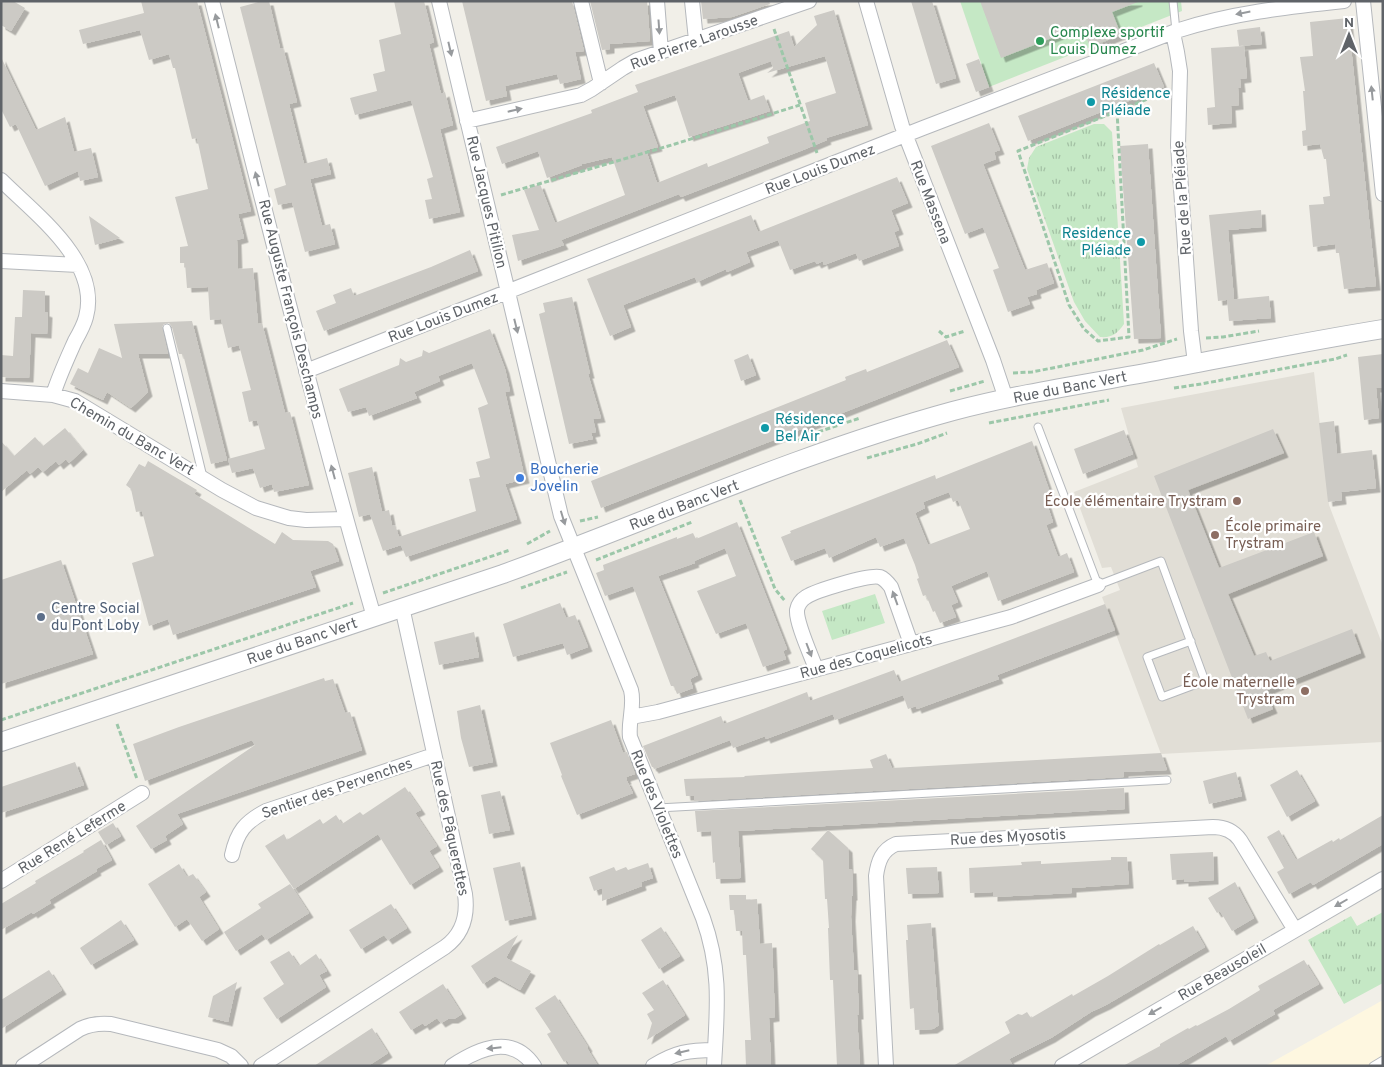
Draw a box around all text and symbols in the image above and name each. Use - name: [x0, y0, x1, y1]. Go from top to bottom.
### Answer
- one-way arrow: [1235, 10, 1251, 18]
- north arrow: [1324, 10, 1374, 60]
- street label: Rue Pierre Larousse: [628, 11, 761, 75]
- one-way arrow: [213, 14, 221, 29]
- text: N: [1344, 15, 1354, 32]
- one-way arrow: [655, 19, 663, 35]
- place label: Complexe sportif Louis Dumez: [1050, 24, 1164, 60]
- marker: Complexe sportif Louis Dumez: [1034, 35, 1046, 47]
- one-way arrow: [446, 41, 454, 56]
- place label: Résidence Pléiade: [1101, 85, 1171, 121]
- one-way arrow: [1368, 85, 1376, 101]
- marker: Résidence Pléiade: [1085, 96, 1097, 108]
- one-way arrow: [507, 106, 522, 114]
- street label: Rue Jacques Pitilion: [461, 134, 510, 271]
- street label: Rue de la Pléiade: [1170, 140, 1197, 256]
- street label: Rue Louis Dumez: [763, 141, 878, 200]
- street label: Rue Massena: [905, 158, 954, 247]
- one-way arrow: [253, 171, 261, 186]
- street label: Rue Auguste François Deschamps: [253, 198, 326, 421]
- place label: Residence Pléiade: [1062, 225, 1131, 261]
- marker: Residence Pléiade: [1135, 236, 1147, 248]
- street label: Rue Louis Dumez: [386, 289, 501, 348]
- one-way arrow: [512, 319, 520, 334]
- street label: Rue du Banc Vert: [1012, 368, 1129, 409]
- street label: Chemin du Banc Vert: [65, 394, 197, 481]
- place label: Résidence Bel Air: [775, 411, 845, 447]
- marker: Résidence Bel Air: [759, 422, 771, 434]
- place label: Boucherie Jovelin: [530, 461, 599, 497]
- one-way arrow: [329, 464, 337, 479]
- marker: Boucherie Jovelin: [514, 472, 526, 484]
- street label: Rue du Banc Vert: [627, 477, 742, 536]
- place label: École élémentaire Trystram: [1045, 492, 1227, 512]
- marker: École élémentaire Trystram: [1231, 495, 1243, 507]
- one-way arrow: [559, 511, 567, 526]
- place label: École primaire Trystram: [1225, 517, 1321, 554]
- marker: École primaire Trystram: [1209, 529, 1221, 541]
- one-way arrow: [890, 590, 898, 605]
- place label: Centre Social du Pont Loby: [51, 600, 140, 636]
- marker: Centre Social du Pont Loby: [35, 611, 47, 623]
- street label: Rue du Banc Vert: [245, 615, 360, 670]
- street label: Rue des Coquelicots: [798, 631, 935, 684]
- one-way arrow: [805, 643, 813, 658]
- place label: École maternelle Trystram: [1182, 673, 1295, 710]
- marker: École maternelle Trystram: [1299, 685, 1311, 697]
- street label: Rue des Violettes: [625, 747, 686, 862]
- street label: Sentier des Pervenches: [260, 755, 415, 824]
- street label: Rue des Pâquerettes: [425, 759, 472, 898]
- street label: Rue René Leferme: [15, 797, 130, 879]
- street label: Rue des Myosotis: [950, 826, 1067, 851]
- one-way arrow: [1334, 899, 1347, 908]
- street label: Rue Beausoleil: [1175, 940, 1270, 1006]
- one-way arrow: [1148, 1007, 1162, 1016]
- one-way arrow: [486, 1044, 502, 1052]
- one-way arrow: [675, 1048, 690, 1056]

